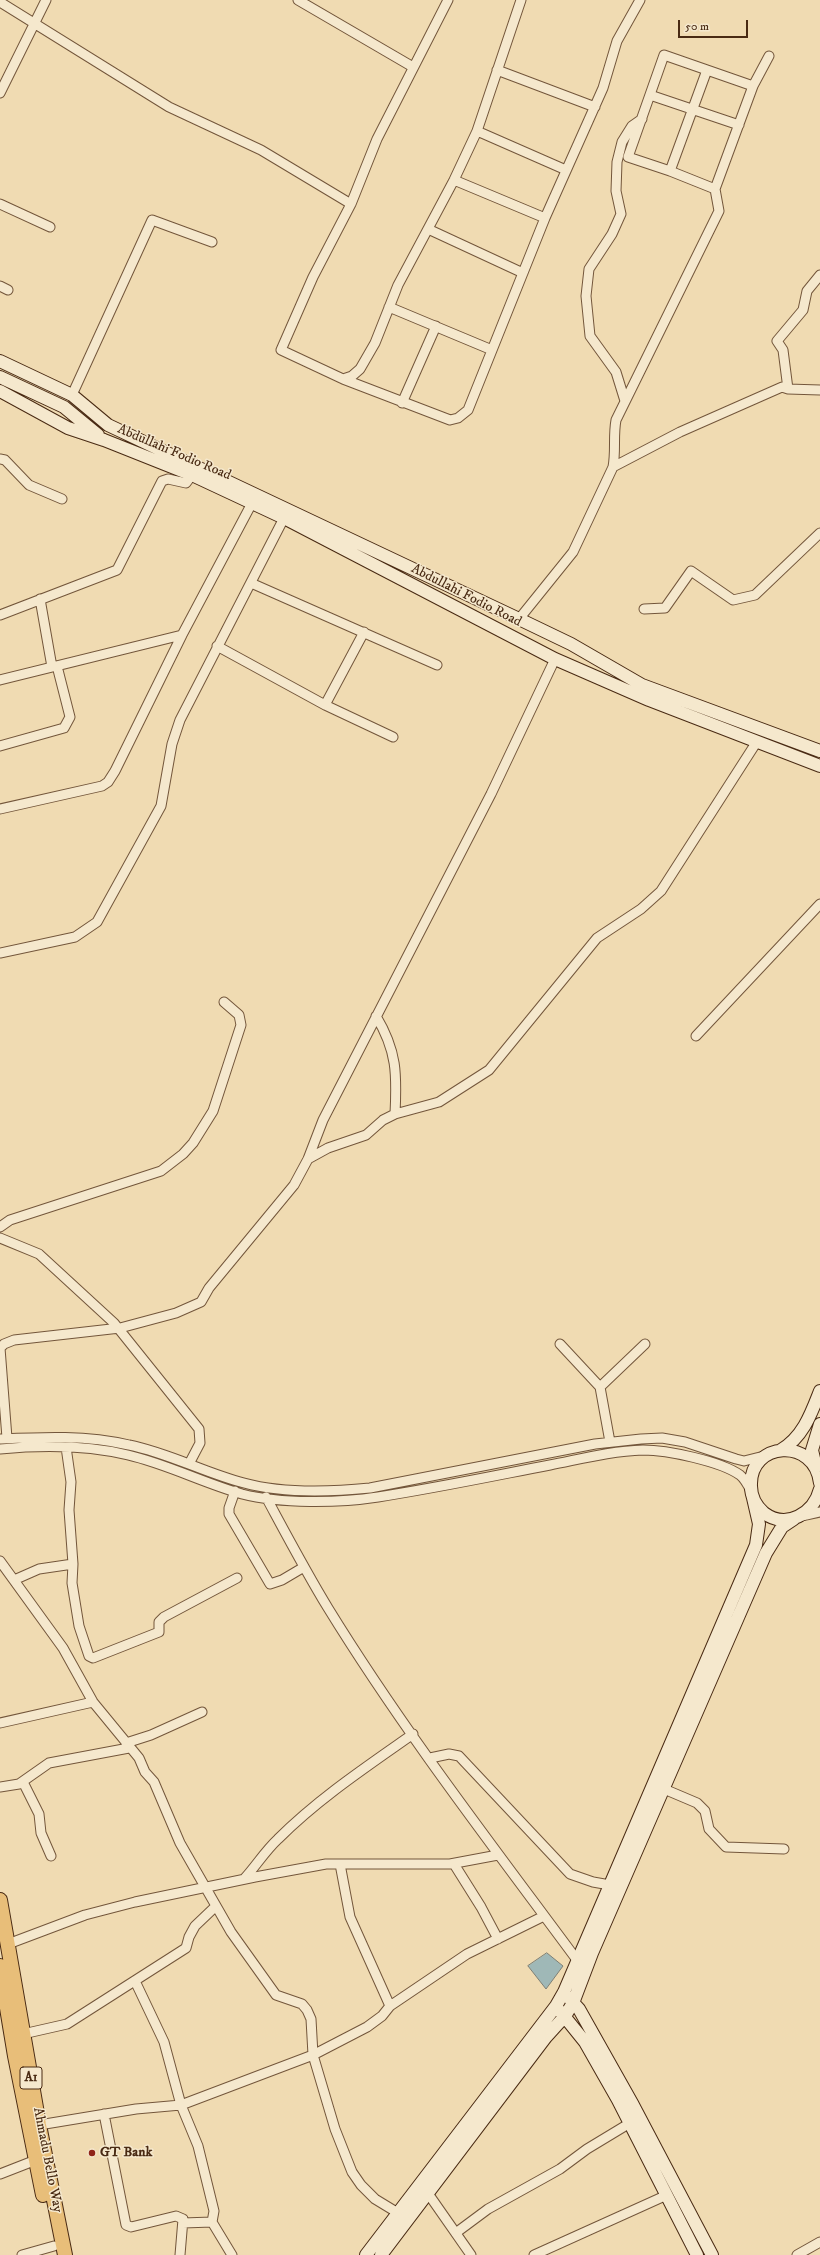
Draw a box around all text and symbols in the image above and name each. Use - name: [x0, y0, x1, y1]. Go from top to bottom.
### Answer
- scale bar: [680, 12, 750, 38]
- text: 50 m: [685, 19, 709, 34]
- street label: Abdullahi Fodio Road: [115, 421, 233, 485]
- street label: Abdullahi Fodio Road: [408, 561, 524, 631]
- road number: A1: [20, 2067, 42, 2089]
- street label: Ahmadu Bello Way: [29, 2106, 65, 2214]
- place label: GT Bank: [100, 2145, 152, 2161]
- marker: GT Bank: [87, 2148, 97, 2158]

